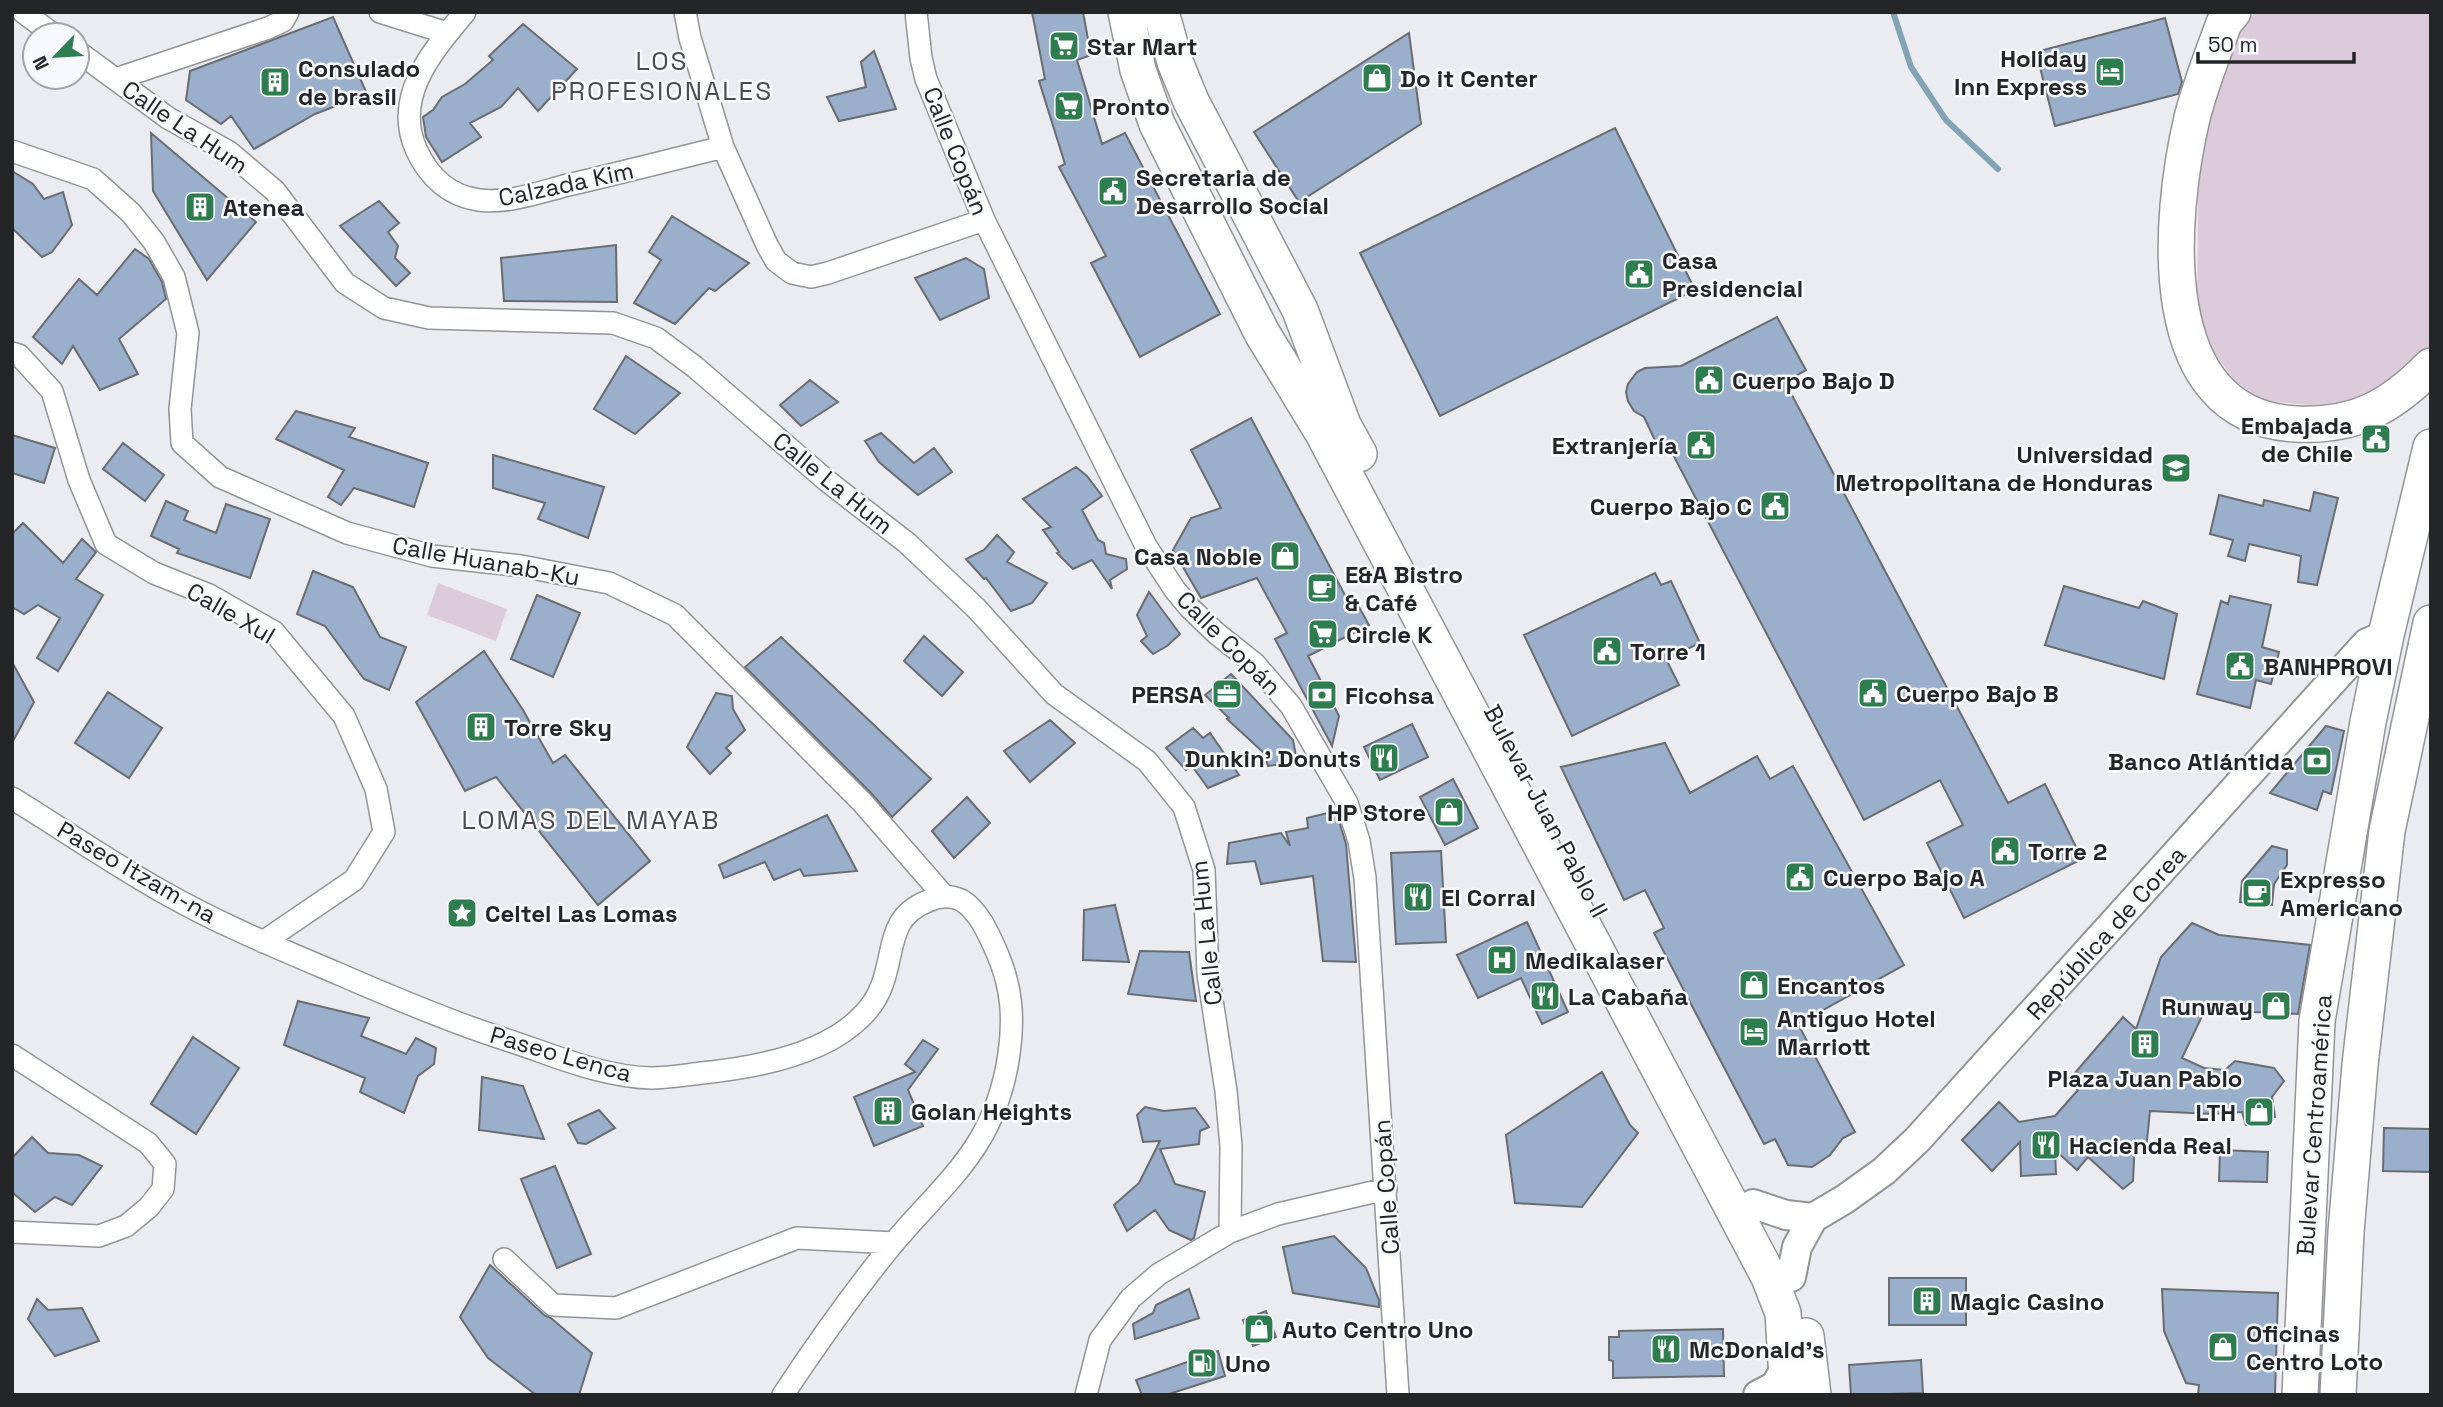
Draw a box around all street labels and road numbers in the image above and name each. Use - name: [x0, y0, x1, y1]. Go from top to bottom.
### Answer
- street label: Calle La Hum: [116, 73, 254, 181]
- street label: Calle Copán: [916, 82, 996, 220]
- street label: Calzada Kim: [495, 155, 637, 213]
- street label: Calle La Hum: [767, 425, 899, 541]
- street label: Calle Huanab-Ku: [390, 529, 582, 593]
- street label: Calle Xul: [181, 575, 281, 651]
- street label: Calle Copán: [1170, 584, 1288, 702]
- street label: Bulevar Juan Pablo II: [1477, 699, 1615, 923]
- street label: Paseo Itzam-na: [52, 814, 222, 930]
- street label: República de Corea: [2020, 839, 2193, 1027]
- street label: Calle La Hum: [1183, 859, 1229, 1007]
- street label: Bulevar Centroamérica: [2289, 993, 2339, 1257]
- street label: Paseo Lenca: [487, 1019, 636, 1089]
- street label: Calle Copán: [1366, 1118, 1406, 1256]

